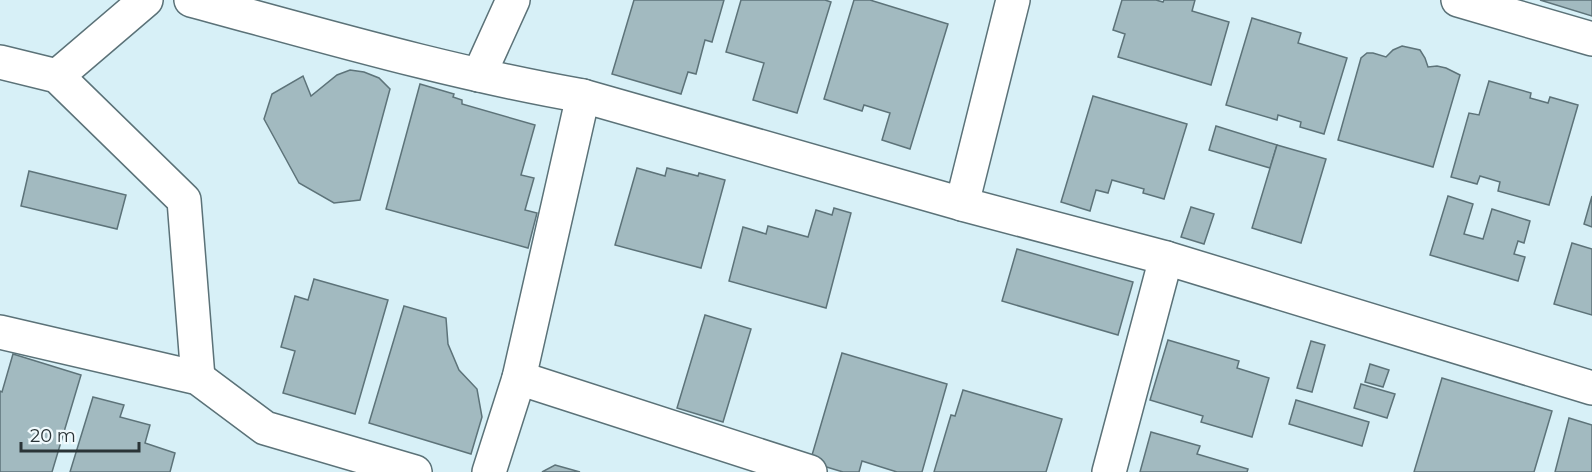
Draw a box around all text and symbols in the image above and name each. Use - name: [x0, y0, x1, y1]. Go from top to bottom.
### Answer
- scale bar: [21, 415, 140, 453]
- text: 20 m: [30, 425, 76, 447]

